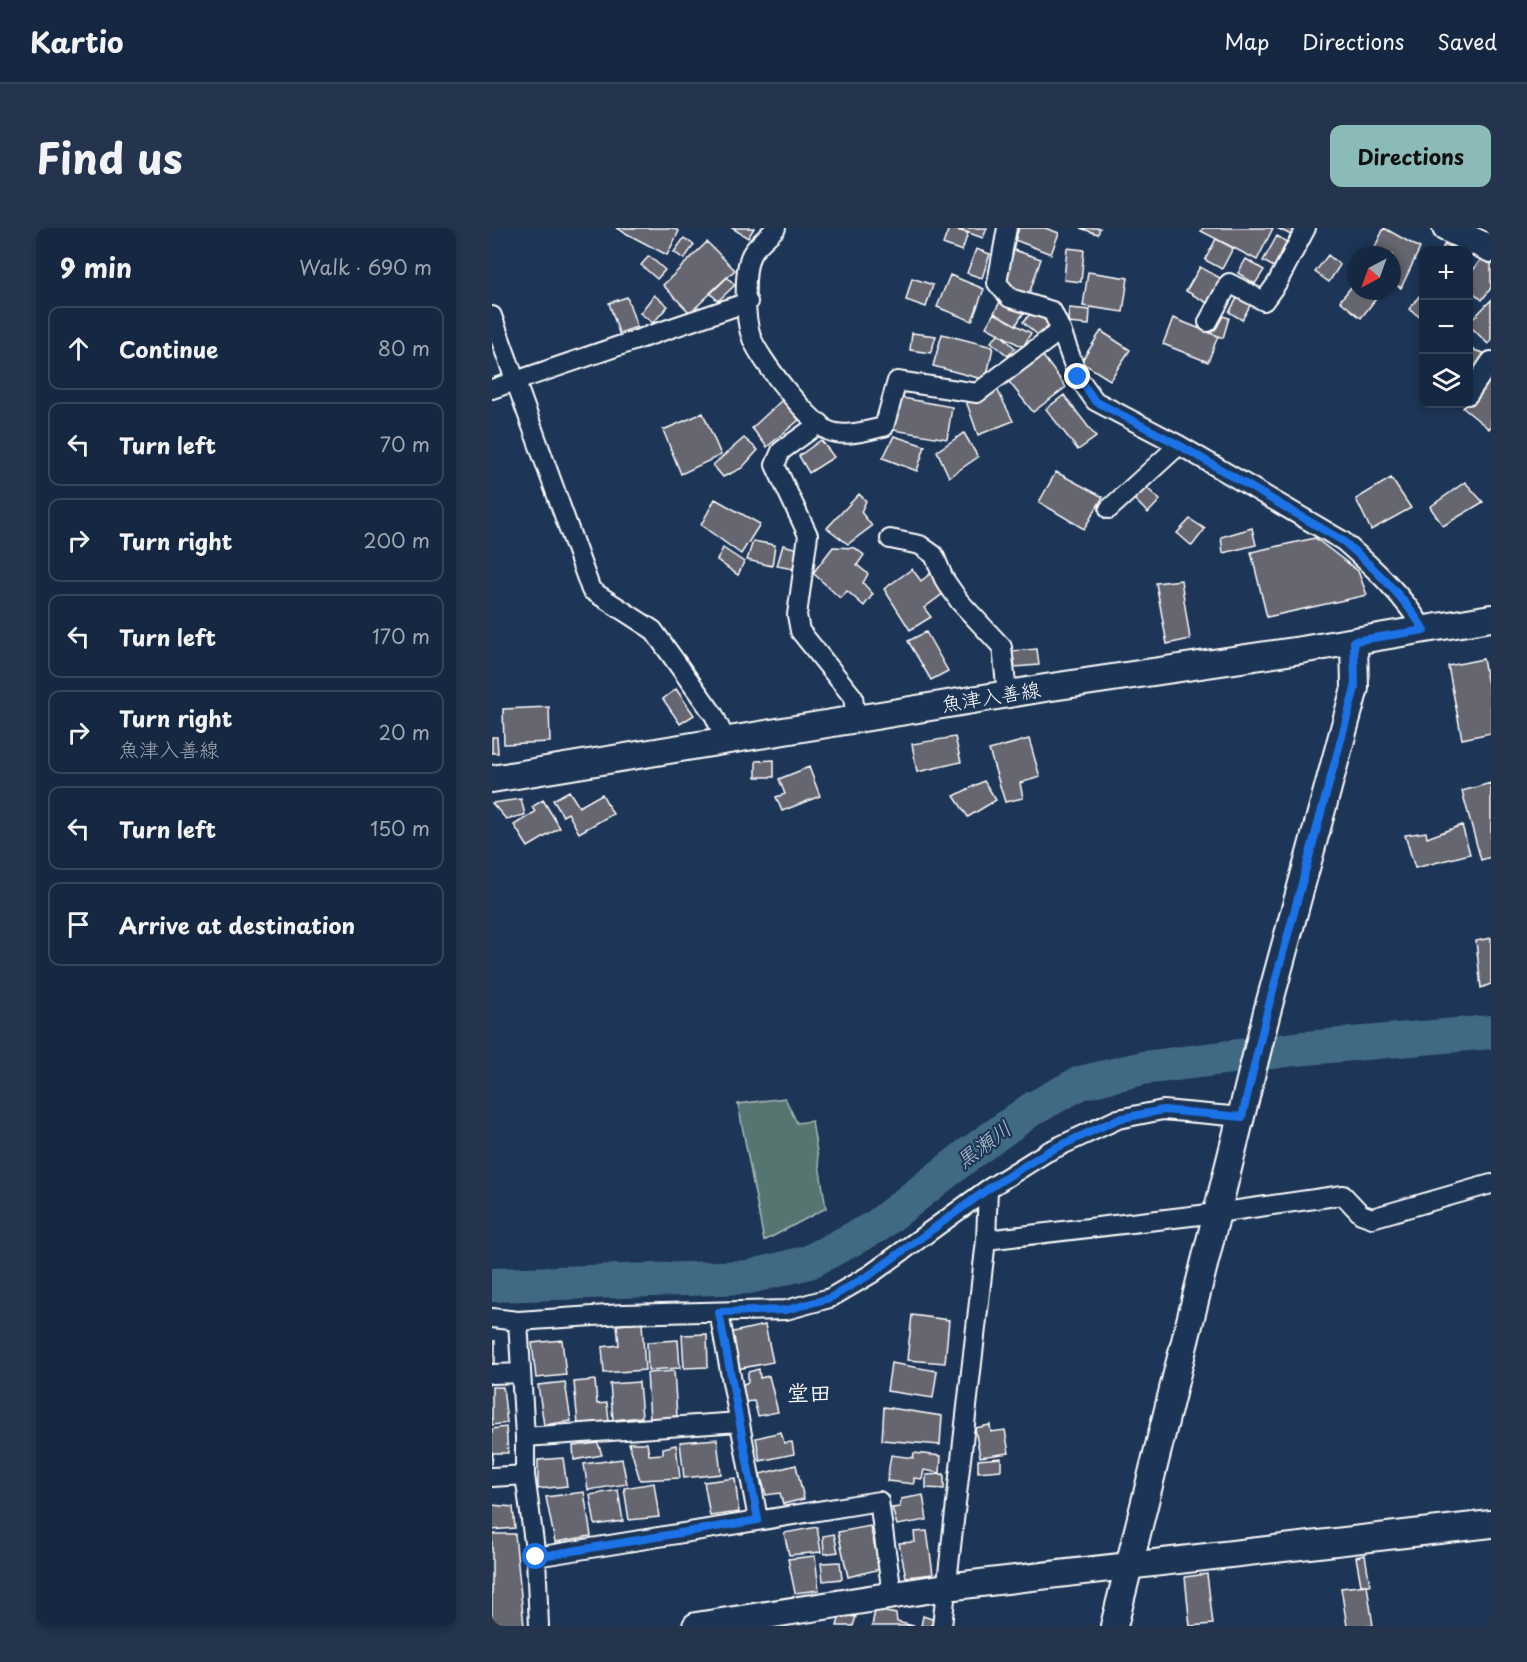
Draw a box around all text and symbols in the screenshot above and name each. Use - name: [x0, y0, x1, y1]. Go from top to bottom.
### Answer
- text: Kartio: [30, 20, 124, 63]
- text: Map: [1224, 25, 1269, 57]
- text: Directions: [1302, 25, 1404, 57]
- text: Saved: [1437, 25, 1497, 57]
- text: Find us: [36, 125, 183, 188]
- button: Directions: [1330, 125, 1491, 187]
- north arrow: [1347, 246, 1401, 300]
- map controls: [1419, 246, 1473, 408]
- button: +: [1419, 246, 1473, 300]
- text: 9 min: [60, 248, 132, 287]
- text: Walk · 690 m: [299, 252, 432, 282]
- button: −: [1419, 300, 1473, 354]
- icon: ahead: [62, 332, 95, 365]
- text: Continue: [119, 332, 218, 365]
- text: 80 m: [378, 333, 430, 363]
- button: layers: [1419, 354, 1473, 408]
- route end: [1064, 363, 1090, 389]
- icon: left: [62, 428, 95, 461]
- text: Turn left: [119, 428, 216, 461]
- text: 70 m: [380, 429, 430, 459]
- icon: right: [62, 524, 95, 557]
- text: Turn right: [119, 524, 232, 557]
- text: 200 m: [363, 525, 430, 555]
- icon: left: [62, 620, 95, 653]
- text: Turn left: [119, 620, 216, 653]
- text: 170 m: [372, 621, 430, 651]
- street label: 魚津入善線: [939, 673, 1043, 719]
- text: Turn right: [119, 701, 232, 734]
- icon: right: [62, 716, 95, 749]
- text: 20 m: [378, 717, 430, 747]
- text: 魚津入善線: [119, 734, 219, 764]
- icon: left: [62, 812, 95, 845]
- text: Turn left: [119, 812, 216, 845]
- text: 150 m: [370, 813, 430, 843]
- icon: arrive: [62, 908, 95, 941]
- text: Arrive at destination: [119, 908, 355, 941]
- water label: 黒瀬川: [948, 1112, 1018, 1175]
- district label: 堂田: [787, 1375, 831, 1408]
- route start: [522, 1543, 548, 1569]

